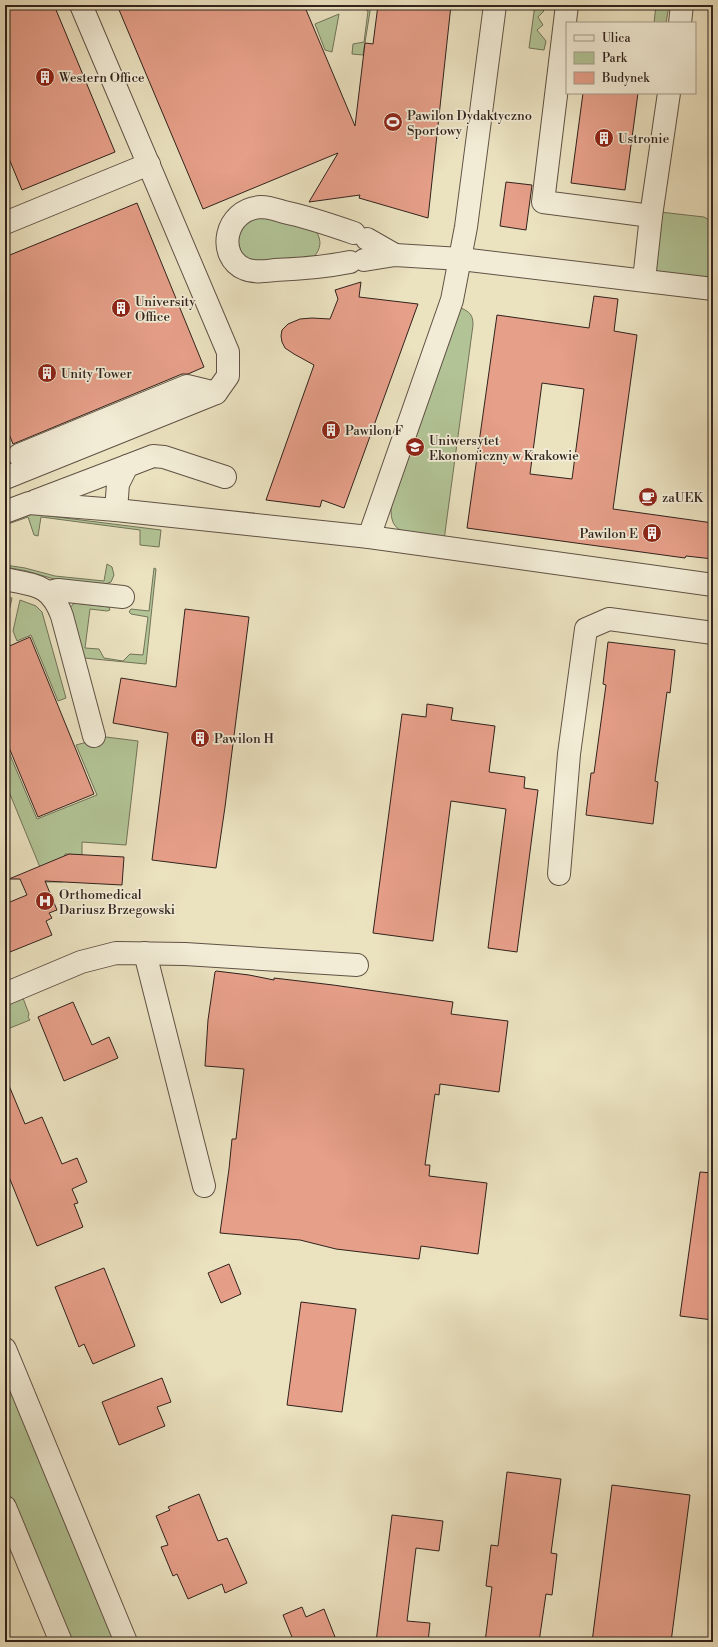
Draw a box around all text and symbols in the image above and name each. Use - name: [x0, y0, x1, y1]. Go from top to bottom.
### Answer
- legend: [566, 22, 696, 94]
- text: Ulica: [602, 31, 631, 46]
- text: Park: [602, 51, 628, 66]
- building icon: Western Office: [34, 66, 56, 88]
- place label: Western Office: [58, 70, 145, 86]
- text: Budynek: [601, 71, 650, 86]
- place label: Pawilon Dydaktyczno Sportowy: [407, 108, 532, 139]
- sports icon: Pawilon Dydaktyczno Sportowy: [382, 111, 404, 133]
- building icon: Ustronie: [593, 127, 615, 149]
- place label: Ustronie: [618, 131, 670, 147]
- place label: University Office: [135, 294, 196, 325]
- building icon: University Office: [110, 297, 132, 319]
- building icon: Unity Tower: [36, 362, 58, 384]
- place label: Unity Tower: [61, 366, 132, 382]
- building icon: Pawilon F: [320, 419, 342, 441]
- place label: Pawilon F: [345, 423, 404, 439]
- place label: Uniwersytet Ekonomiczny w Krakowie: [429, 433, 579, 464]
- school or university icon: Uniwersytet Ekonomiczny w Krakowie: [404, 436, 426, 458]
- cafe icon: zaUEK: [637, 486, 659, 508]
- place label: zaUEK: [662, 490, 704, 506]
- building icon: Pawilon E: [641, 522, 663, 544]
- place label: Pawilon E: [579, 526, 638, 542]
- building icon: Pawilon H: [189, 727, 211, 749]
- place label: Pawilon H: [214, 731, 275, 747]
- place label: Orthomedical Dariusz Brzegowski: [59, 887, 175, 918]
- hospital icon: Orthomedical Dariusz Brzegowski: [34, 890, 56, 912]

